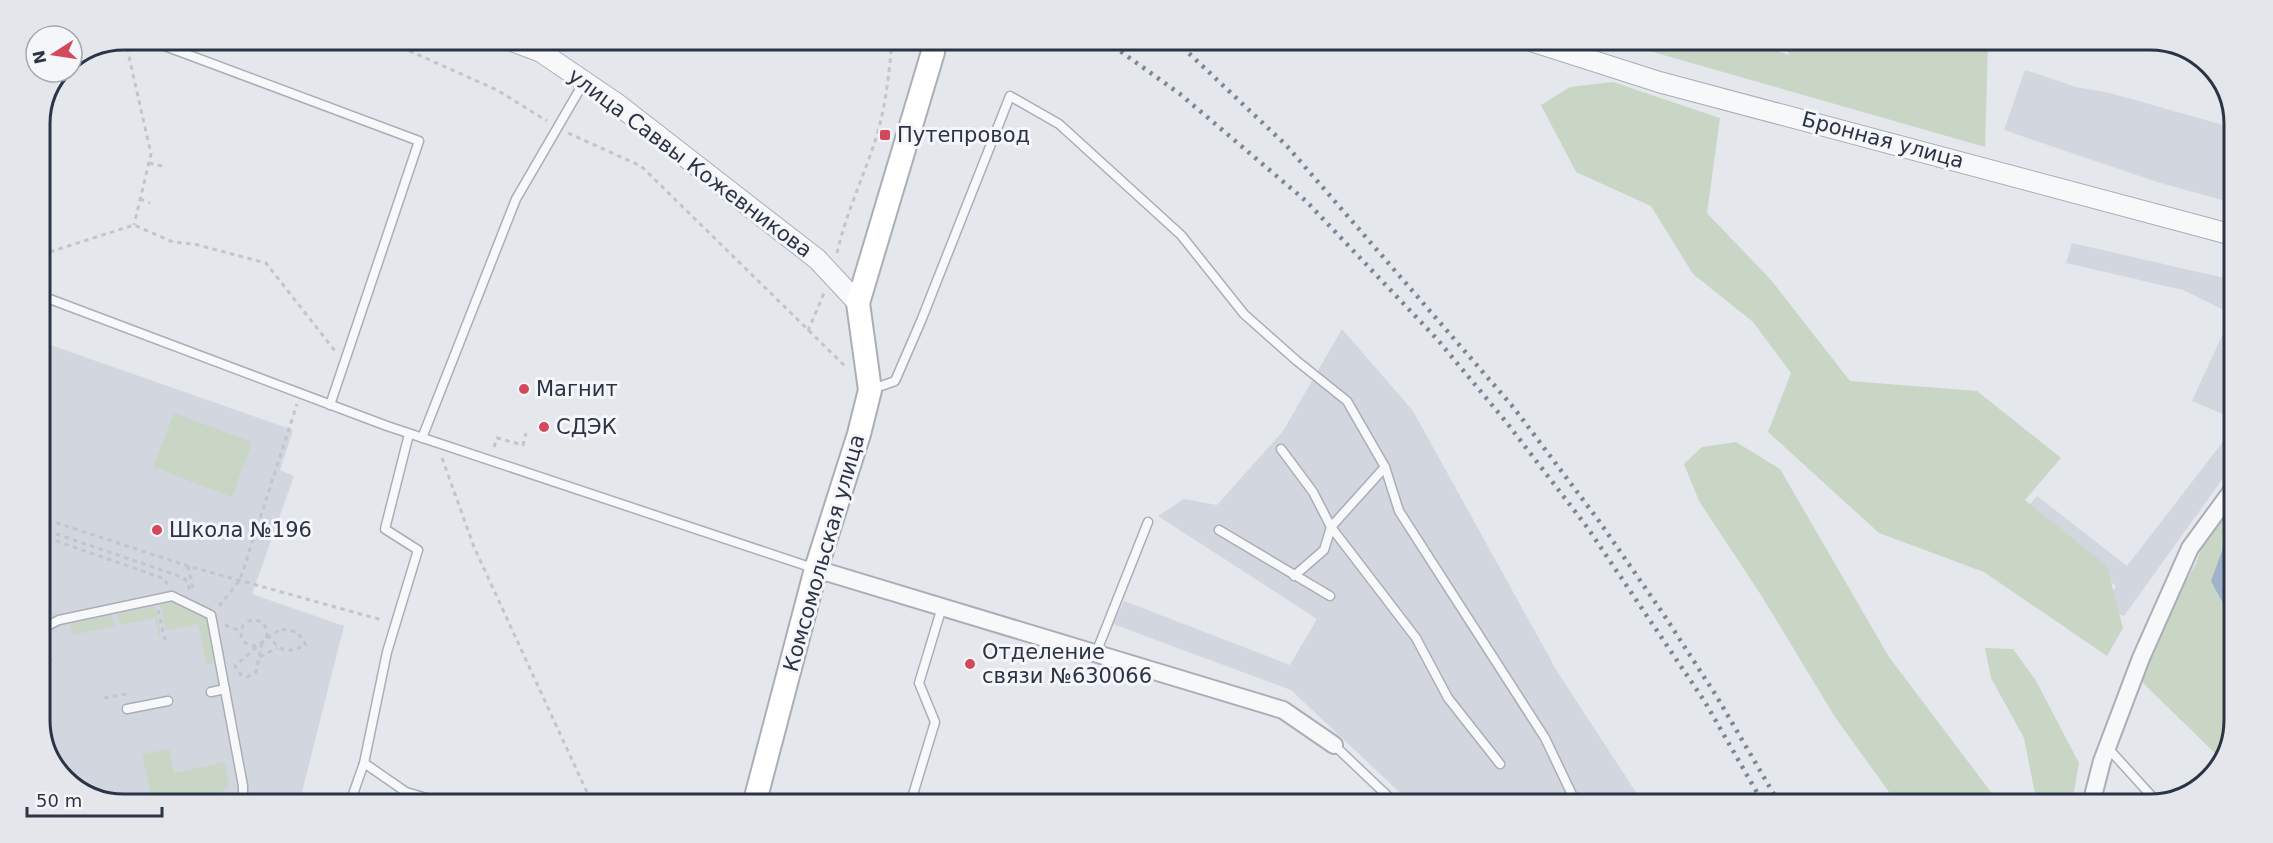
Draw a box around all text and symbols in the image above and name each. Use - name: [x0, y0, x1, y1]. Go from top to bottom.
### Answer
- north arrow: [24, 24, 84, 84]
- text: N: [29, 48, 51, 66]
- street label: улица Саввы Кожевникова: [563, 63, 817, 263]
- street label: Бронная улица: [1799, 107, 1967, 173]
- place label: Путепровод: [897, 123, 1030, 147]
- marker: Путепровод: [878, 128, 892, 142]
- place label: Магнит: [536, 377, 618, 401]
- marker: Магнит: [517, 382, 531, 396]
- place label: СДЭК: [556, 415, 617, 439]
- marker: СДЭК: [537, 420, 551, 434]
- street label: Комсомольская улица: [779, 432, 869, 674]
- place label: Школа №196: [169, 518, 312, 542]
- marker: Школа №196: [150, 523, 164, 537]
- place label: Отделение связи №630066: [982, 640, 1152, 688]
- marker: Отделение связи №630066: [963, 657, 977, 671]
- scale bar: [27, 780, 162, 818]
- text: 50 m: [36, 790, 82, 811]

